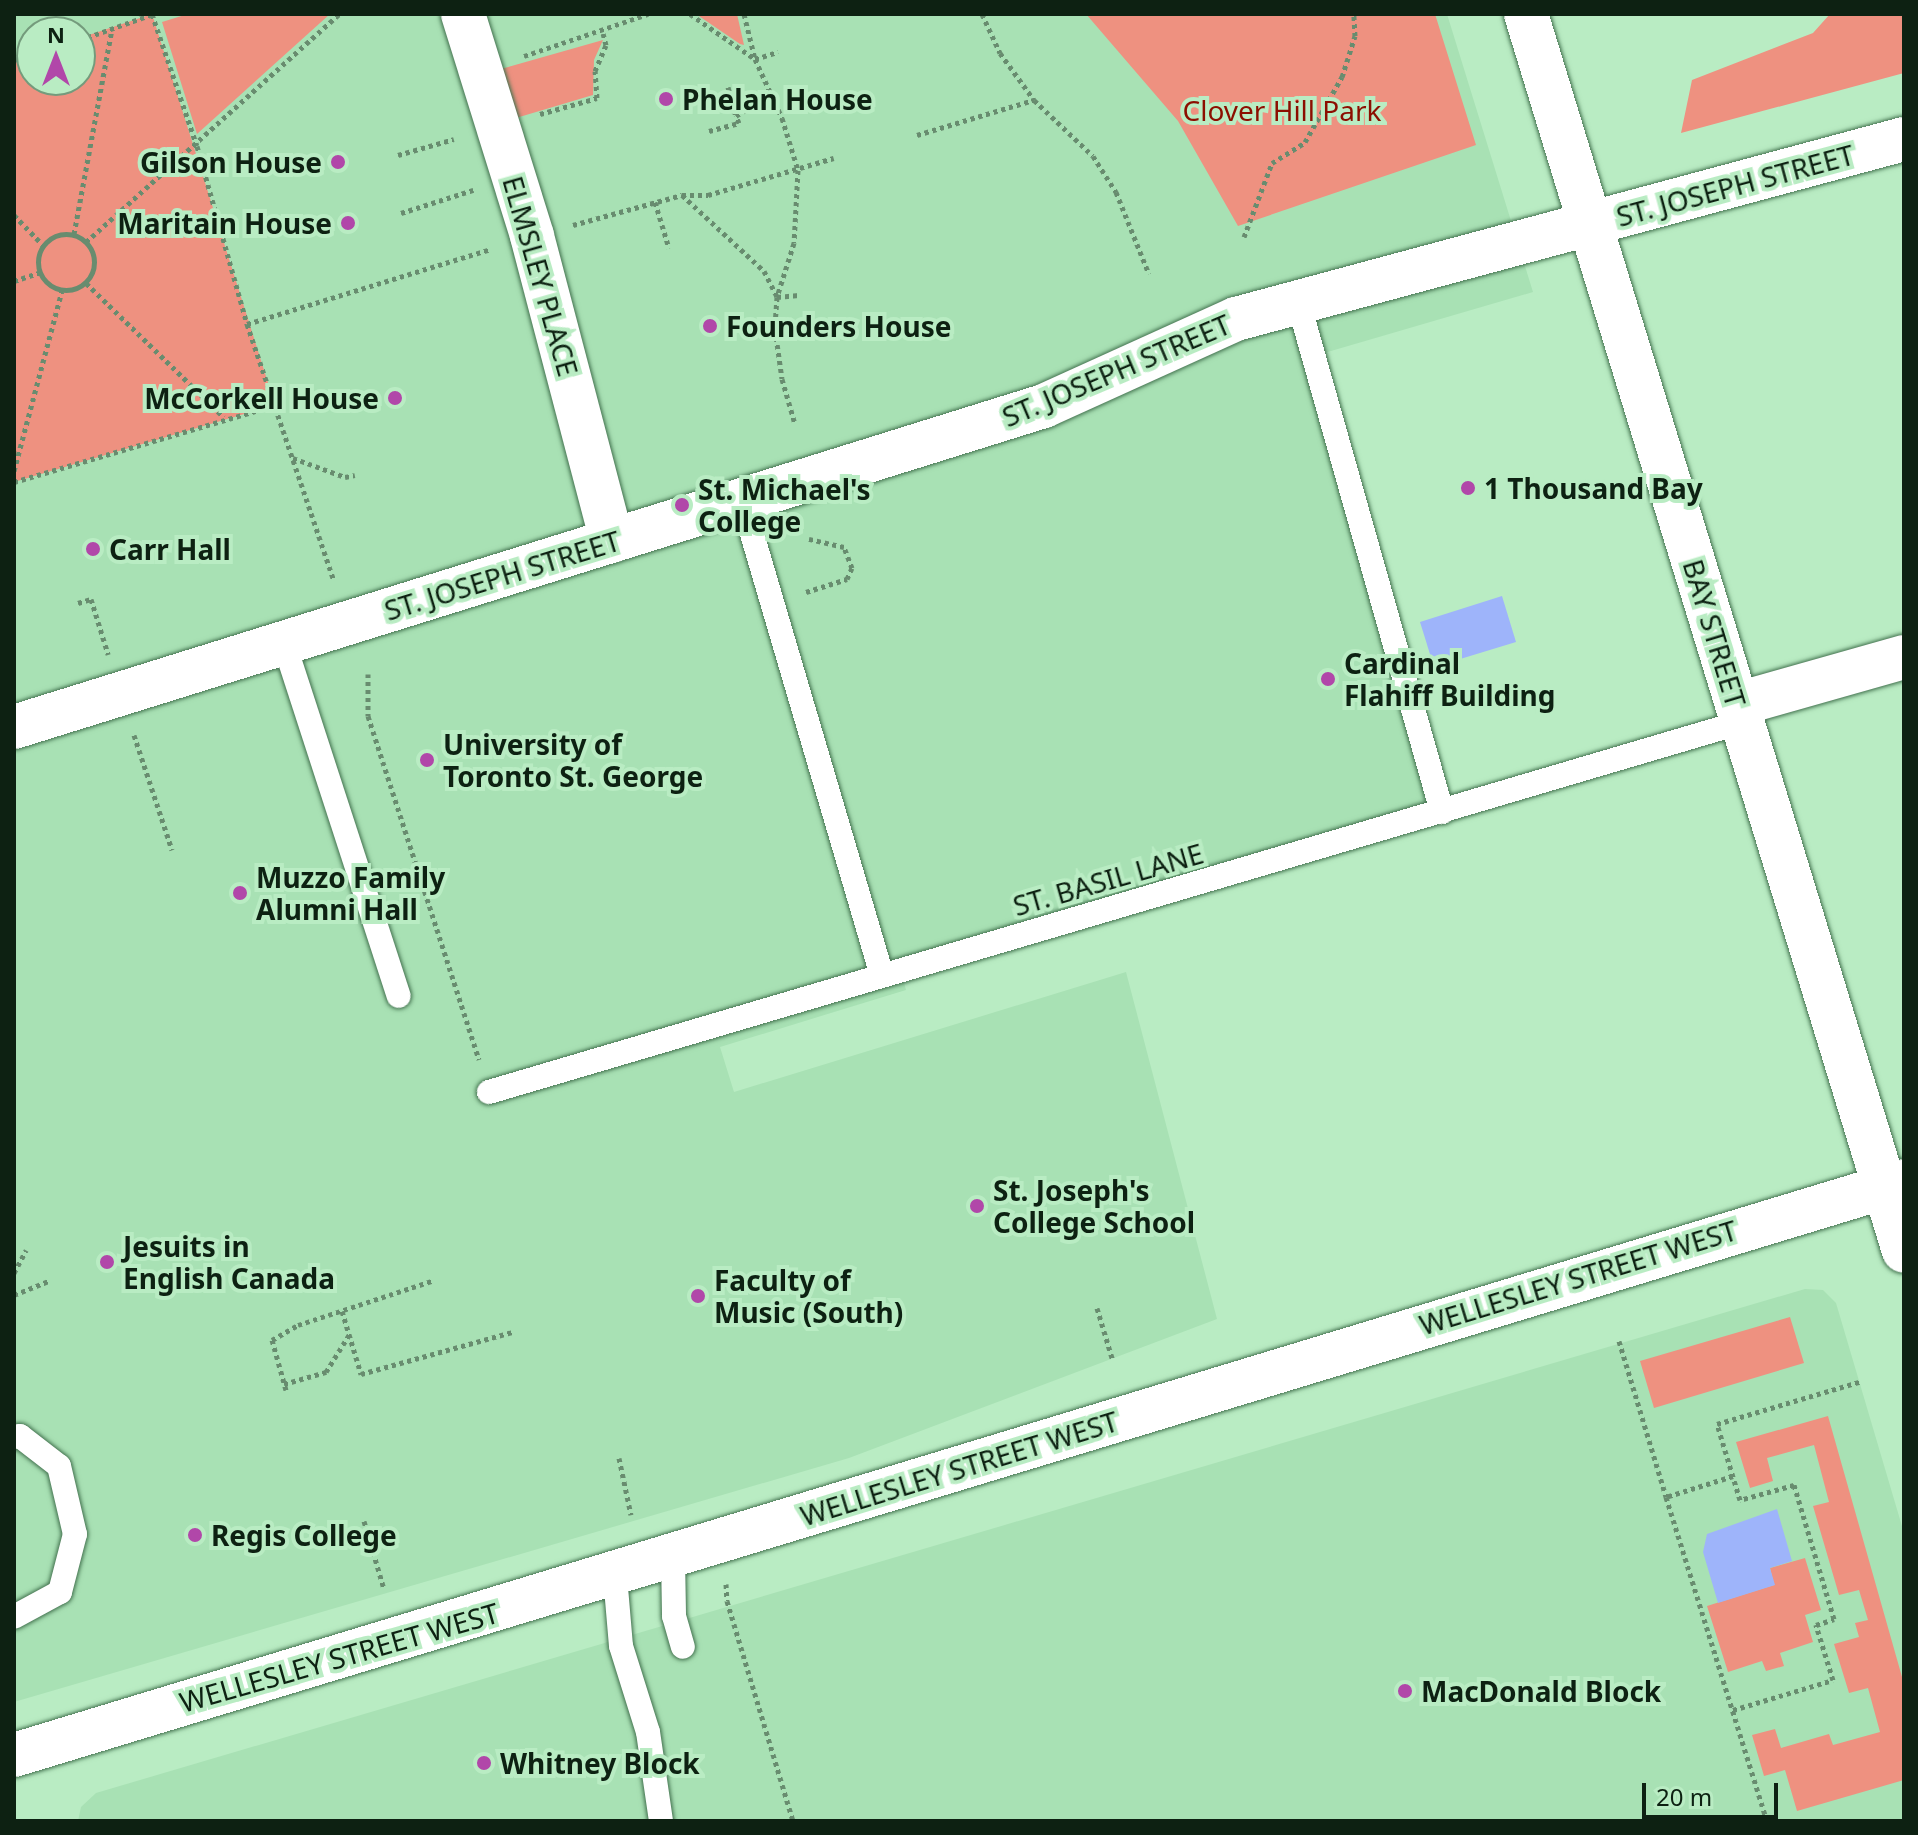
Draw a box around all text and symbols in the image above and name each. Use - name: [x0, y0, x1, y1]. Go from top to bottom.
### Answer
- north arrow: [16, 16, 96, 96]
- text: N: [47, 19, 65, 49]
- place label: Phelan House: [682, 82, 873, 116]
- marker: Phelan House: [657, 90, 675, 108]
- park label: Clover Hill Park: [1182, 93, 1382, 127]
- street label: ST. JOSEPH STREET: [1613, 137, 1857, 233]
- place label: Gilson House: [140, 145, 322, 179]
- marker: Gilson House: [329, 153, 347, 171]
- street label: ELMSLEY PLACE: [496, 172, 586, 380]
- place label: Maritain House: [117, 206, 332, 240]
- marker: Maritain House: [339, 214, 357, 232]
- street label: ST. JOSEPH STREET: [997, 307, 1235, 433]
- place label: Founders House: [726, 309, 951, 343]
- marker: Founders House: [701, 317, 719, 335]
- place label: McCorkell House: [144, 381, 379, 415]
- marker: McCorkell House: [386, 389, 404, 407]
- place label: 1 Thousand Bay: [1484, 471, 1703, 505]
- place label: St. Michael's College: [698, 472, 871, 538]
- marker: 1 Thousand Bay: [1459, 479, 1477, 497]
- marker: St. Michael's College: [673, 496, 691, 514]
- street label: ST. JOSEPH STREET: [380, 523, 624, 627]
- place label: Carr Hall: [109, 532, 231, 566]
- marker: Carr Hall: [84, 540, 102, 558]
- street label: BAY STREET: [1677, 555, 1753, 711]
- place label: Cardinal Flahiff Building: [1344, 646, 1555, 712]
- marker: Cardinal Flahiff Building: [1319, 670, 1337, 688]
- place label: University of Toronto St. George: [443, 727, 703, 793]
- marker: University of Toronto St. George: [418, 751, 436, 769]
- street label: ST. BASIL LANE: [1009, 836, 1207, 922]
- place label: Muzzo Family Alumni Hall: [256, 860, 445, 926]
- marker: Muzzo Family Alumni Hall: [231, 884, 249, 902]
- place label: St. Joseph's College School: [993, 1173, 1195, 1239]
- marker: St. Joseph's College School: [968, 1197, 986, 1215]
- street label: WELLESLEY STREET WEST: [1415, 1213, 1741, 1341]
- place label: Jesuits in English Canada: [123, 1229, 335, 1295]
- marker: Jesuits in English Canada: [98, 1253, 116, 1271]
- place label: Faculty of Music (South): [714, 1263, 903, 1329]
- marker: Faculty of Music (South): [689, 1287, 707, 1305]
- street label: WELLESLEY STREET WEST: [796, 1404, 1122, 1532]
- place label: Regis College: [211, 1518, 397, 1552]
- marker: Regis College: [186, 1526, 204, 1544]
- street label: WELLESLEY STREET WEST: [176, 1595, 502, 1719]
- place label: MacDonald Block: [1421, 1674, 1661, 1708]
- marker: MacDonald Block: [1396, 1682, 1414, 1700]
- place label: Whitney Block: [500, 1746, 700, 1780]
- marker: Whitney Block: [475, 1754, 493, 1772]
- scale bar: [1646, 1767, 1782, 1817]
- text: 20 m: [1656, 1780, 1712, 1813]

